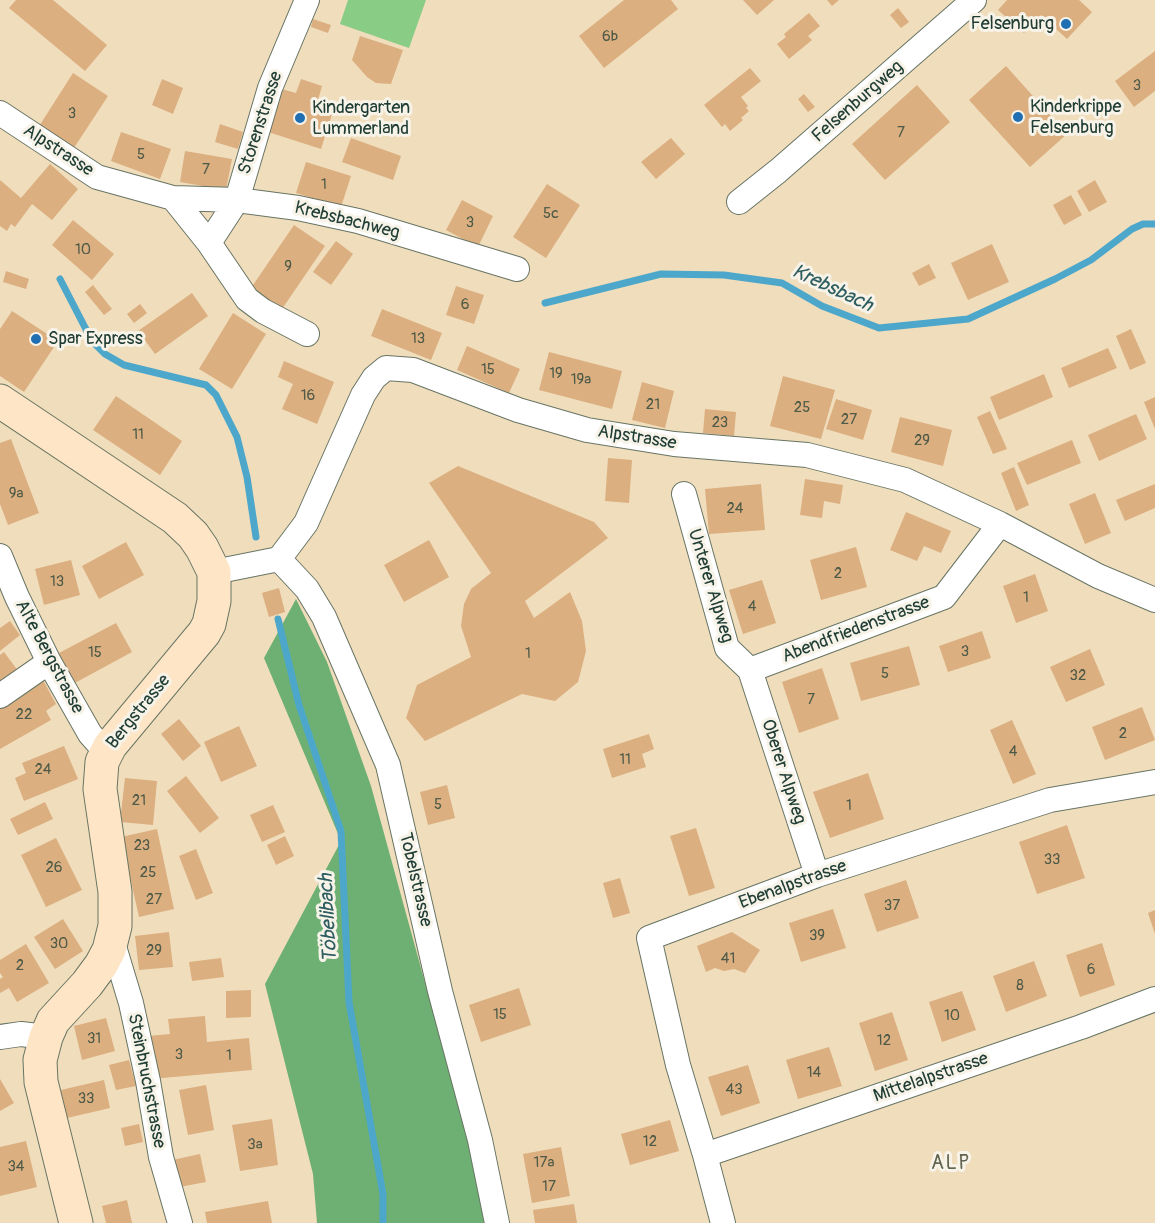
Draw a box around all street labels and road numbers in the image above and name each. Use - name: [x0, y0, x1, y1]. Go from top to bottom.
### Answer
- street label: Felsenburgweg: [808, 57, 908, 147]
- street label: Storenstrasse: [234, 69, 288, 177]
- street label: Alpstrasse: [19, 120, 97, 182]
- street label: Krebsbachweg: [292, 198, 402, 244]
- street label: Alpstrasse: [596, 421, 678, 455]
- street label: Unterer Alpweg: [682, 526, 738, 646]
- street label: Abendfriedenstrasse: [779, 592, 933, 668]
- street label: Alte Bergstrasse: [10, 596, 88, 718]
- street label: Bergstrasse: [102, 670, 176, 754]
- street label: Oberer Alpweg: [756, 717, 810, 827]
- street label: Tobelstrasse: [394, 831, 436, 929]
- street label: Ebenalpstrasse: [736, 856, 850, 914]
- street label: Steinbruchstrasse: [122, 1012, 170, 1150]
- street label: Mittelalpstrasse: [871, 1048, 991, 1108]

